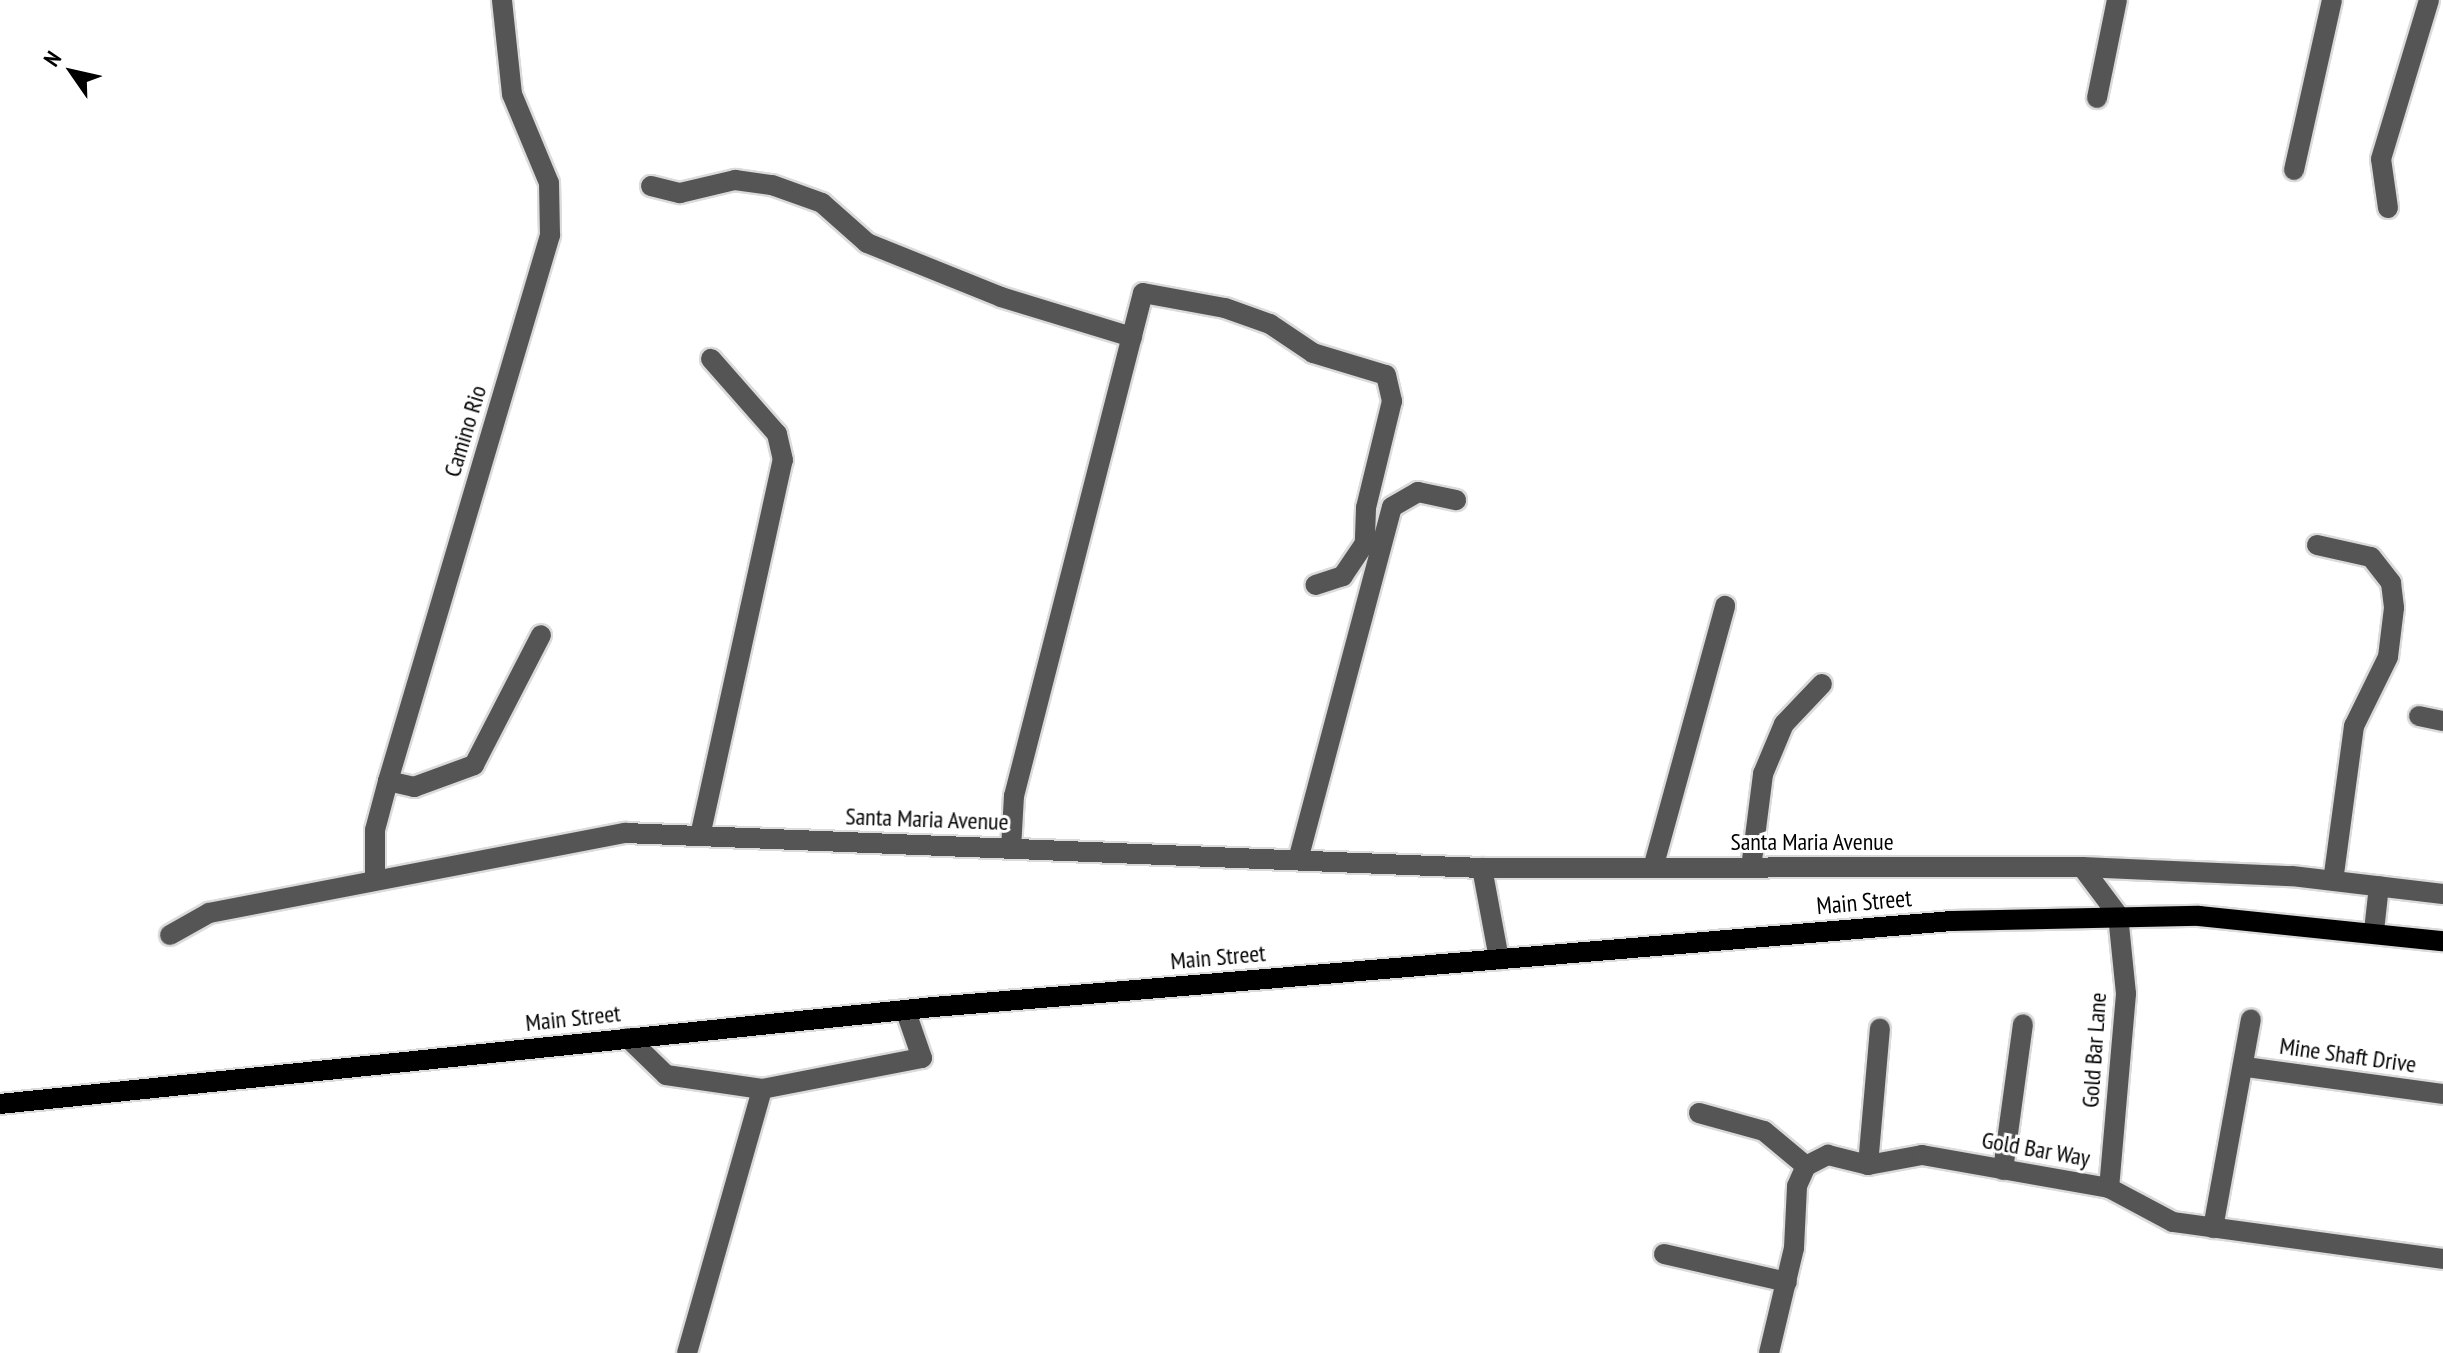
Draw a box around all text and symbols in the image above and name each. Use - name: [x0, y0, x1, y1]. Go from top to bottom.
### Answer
- north arrow: [32, 32, 112, 112]
- text: N: [37, 46, 67, 71]
- street label: Camino Rio: [437, 382, 493, 480]
- street label: Santa Maria Avenue: [845, 802, 1009, 836]
- street label: Santa Maria Avenue: [1730, 828, 1894, 856]
- street label: Main Street: [1815, 883, 1913, 921]
- street label: Main Street: [1169, 938, 1267, 976]
- street label: Gold Bar Lane: [2076, 991, 2112, 1109]
- street label: Main Street: [524, 999, 622, 1037]
- street label: Mine Shaft Drive: [2278, 1031, 2418, 1079]
- street label: Gold Bar Way: [1979, 1125, 2093, 1173]

